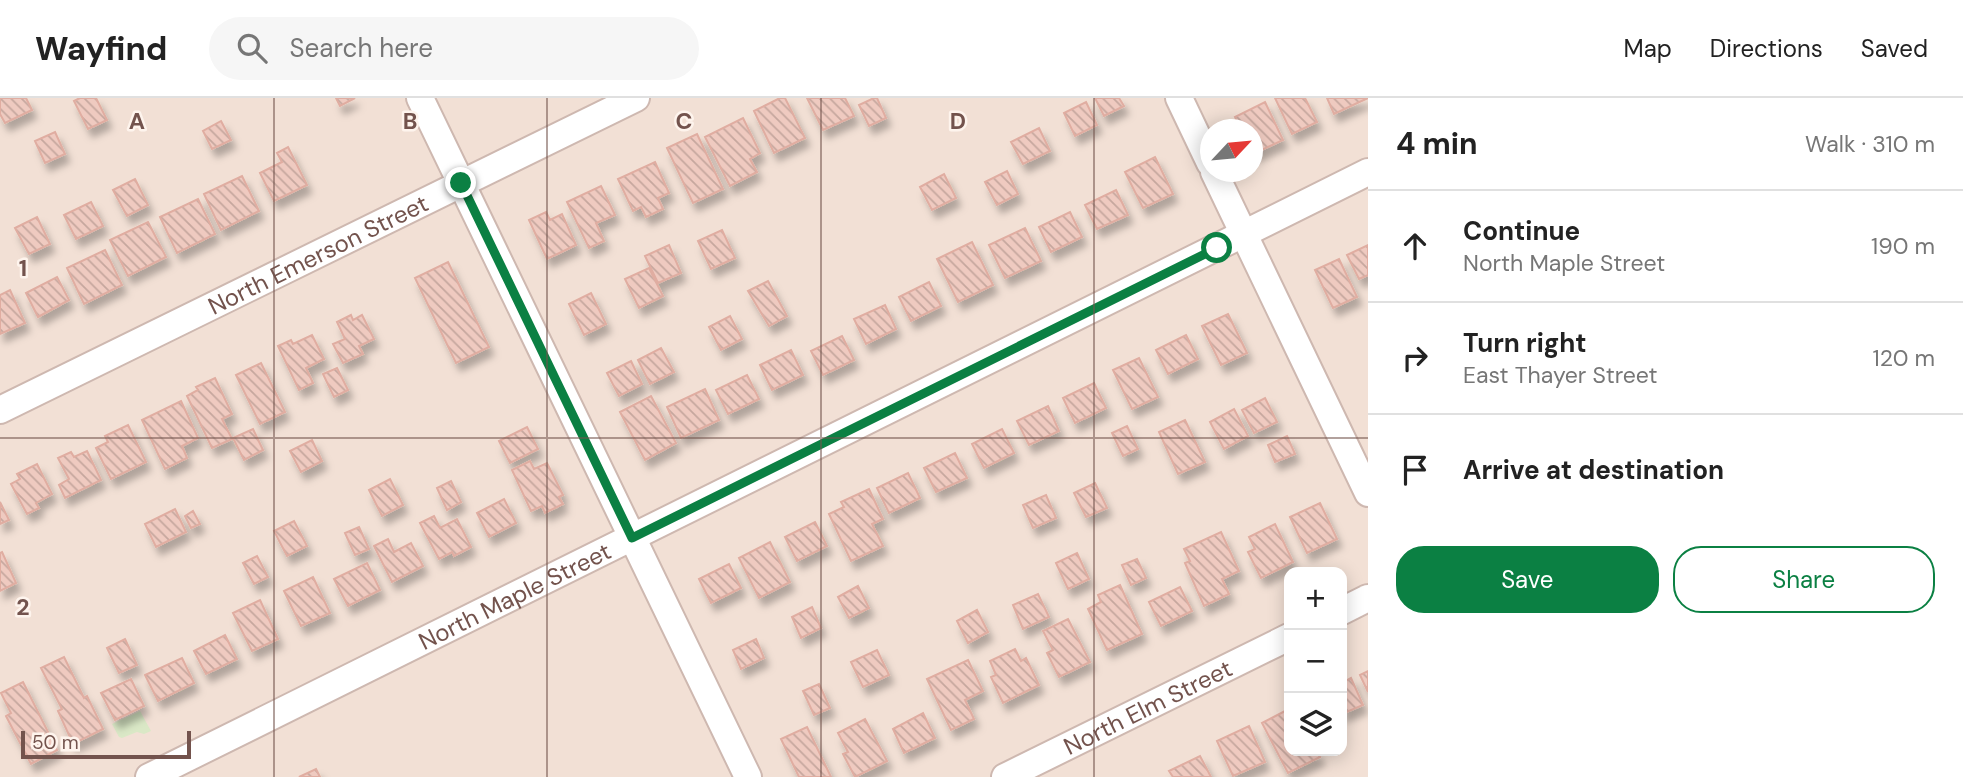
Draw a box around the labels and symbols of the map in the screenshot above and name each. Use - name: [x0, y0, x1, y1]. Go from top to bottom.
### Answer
- text: A: [129, 106, 145, 136]
- text: B: [403, 106, 417, 136]
- text: C: [676, 106, 692, 136]
- text: D: [950, 106, 966, 136]
- north arrow: [1200, 119, 1263, 182]
- route end: [445, 167, 476, 198]
- street label: North Emerson Street: [203, 187, 433, 321]
- route start: [1201, 232, 1232, 263]
- text: 1: [19, 253, 27, 283]
- street label: North Maple Street: [413, 535, 616, 656]
- text: 2: [16, 592, 30, 622]
- street label: North Elm Street: [1058, 652, 1237, 761]
- scale bar: [21, 728, 191, 760]

